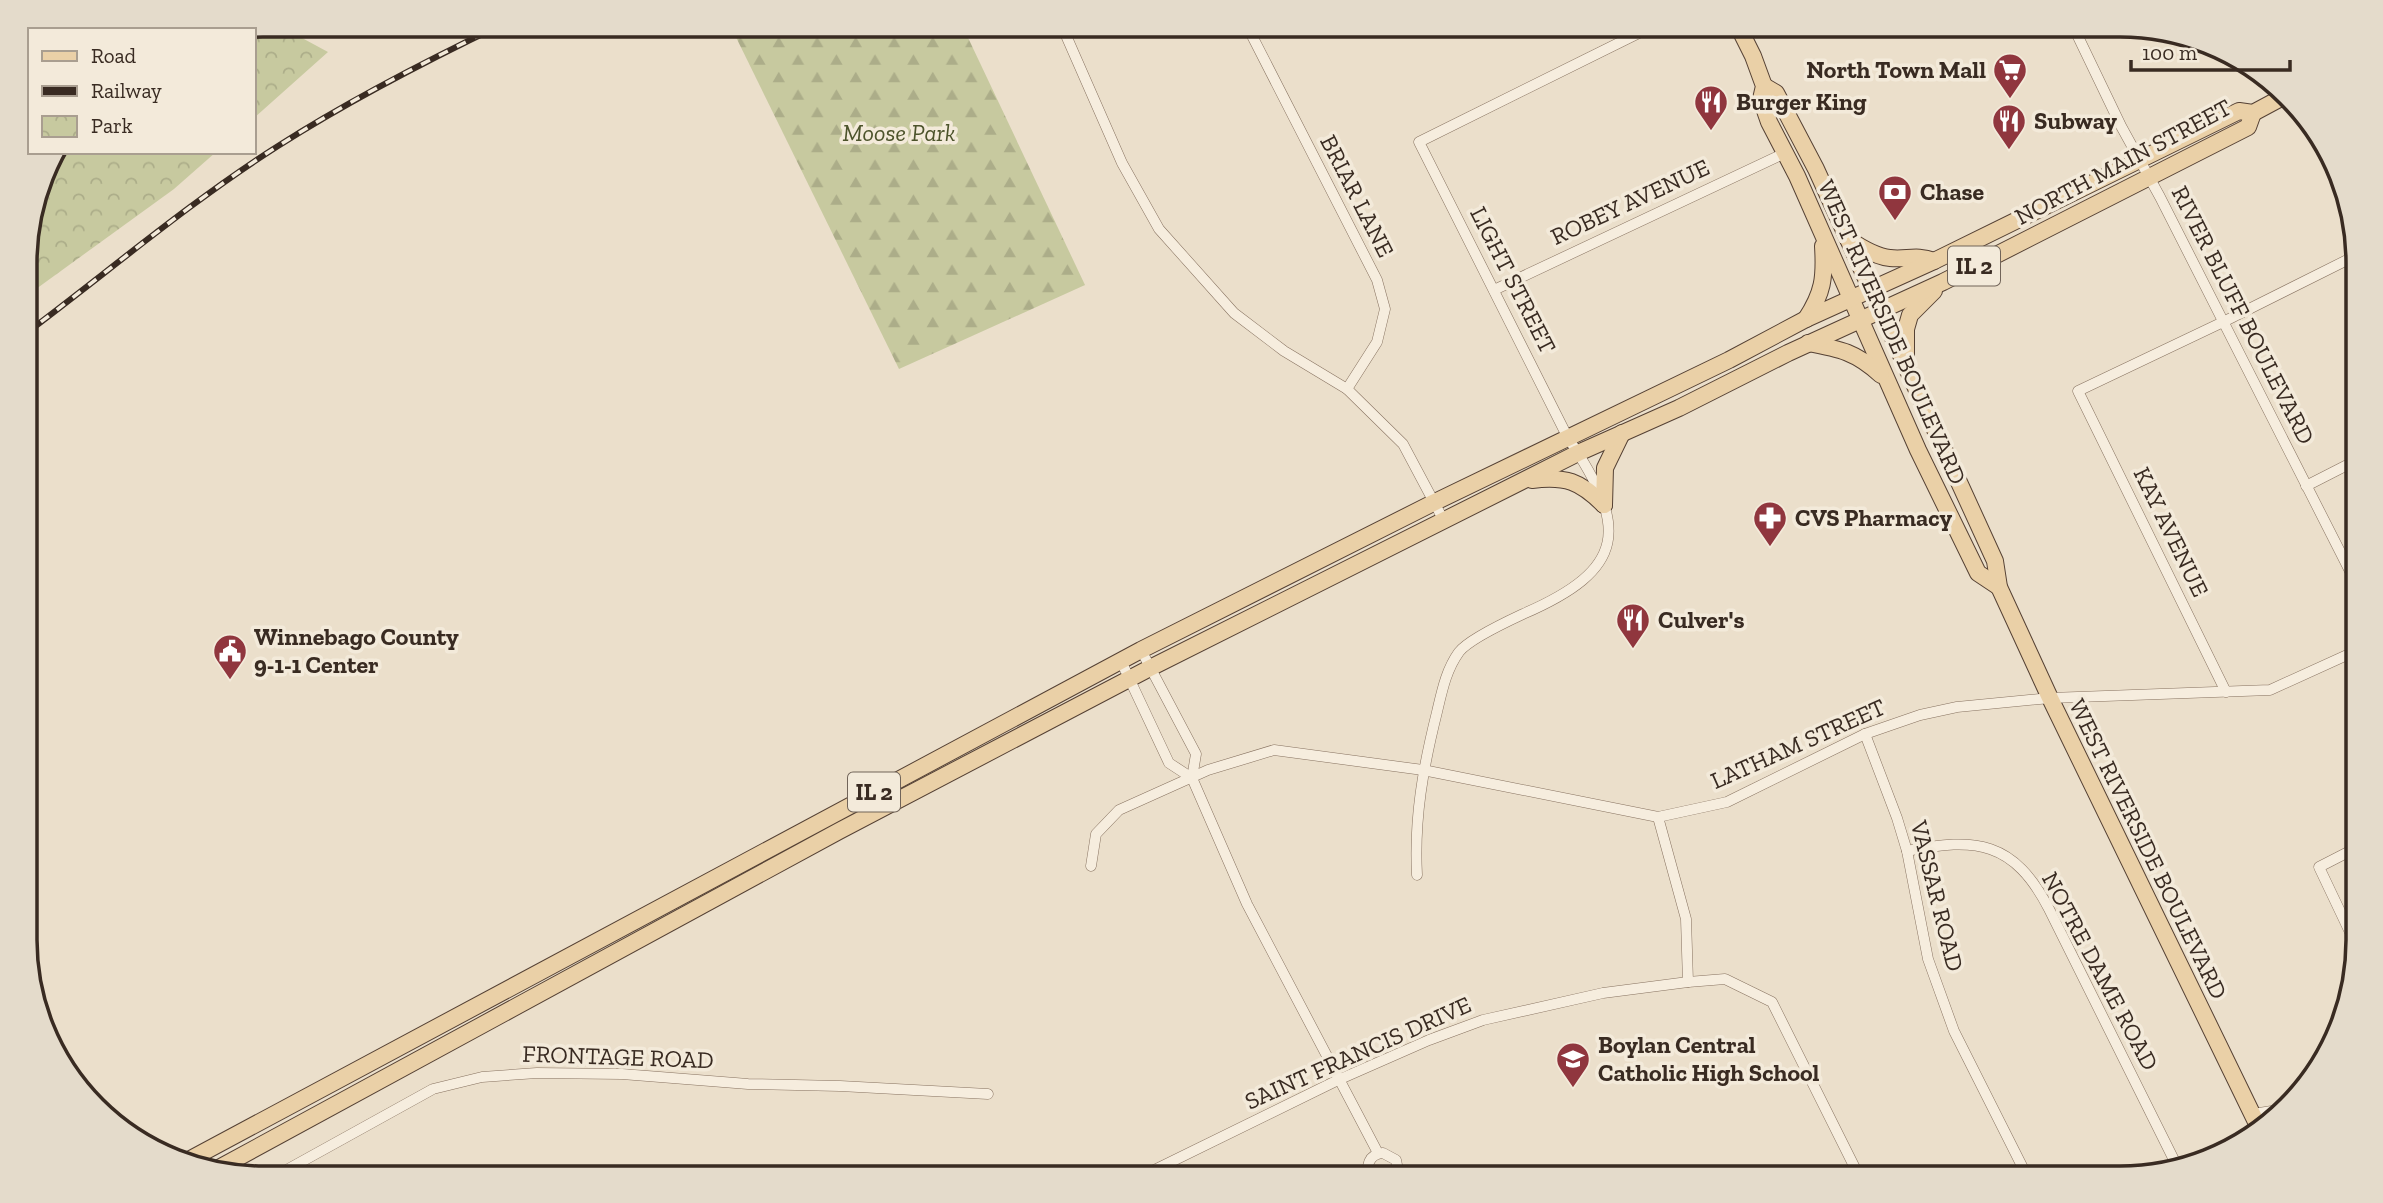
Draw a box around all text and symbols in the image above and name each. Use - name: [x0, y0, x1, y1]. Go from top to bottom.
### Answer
- legend: [28, 28, 256, 154]
- scale bar: [2131, 28, 2290, 72]
- text: 100 m: [2142, 40, 2197, 65]
- text: Road: [91, 43, 137, 68]
- supermarket icon: North Town Mall: [1991, 51, 2029, 100]
- place label: North Town Mall: [1806, 55, 1986, 84]
- text: Railway: [91, 78, 162, 103]
- restaurant icon: Burger King: [1692, 83, 1730, 132]
- place label: Burger King: [1736, 87, 1867, 116]
- street label: NORTH MAIN STREET: [2010, 92, 2236, 231]
- restaurant icon: Subway: [1990, 102, 2028, 151]
- place label: Subway: [2034, 106, 2117, 135]
- text: Park: [91, 113, 133, 138]
- park label: Moose Park: [843, 118, 956, 147]
- street label: BRIAR LANE: [1314, 130, 1401, 262]
- street label: ROBEY AVENUE: [1546, 152, 1714, 251]
- bank icon: Chase: [1876, 173, 1914, 222]
- street label: WEST RIVERSIDE BOULEVARD: [1812, 175, 1973, 489]
- place label: Chase: [1920, 177, 1985, 206]
- street label: RIVER BLUFF BOULEVARD: [2166, 181, 2321, 449]
- street label: LIGHT STREET: [1464, 202, 1563, 358]
- road number: IL 2: [1948, 246, 2000, 286]
- street label: KAY AVENUE: [2128, 462, 2215, 601]
- pharmacy icon: CVS Pharmacy: [1751, 499, 1789, 548]
- place label: CVS Pharmacy: [1795, 503, 1953, 532]
- restaurant icon: Culver's: [1614, 601, 1652, 650]
- place label: Culver's: [1658, 605, 1744, 634]
- place label: Winnebago County 9-1-1 Center: [254, 622, 459, 679]
- public building icon: Winnebago County 9-1-1 Center: [211, 632, 249, 681]
- street label: LATHAM STREET: [1706, 692, 1890, 795]
- street label: WEST RIVERSIDE BOULEVARD: [2063, 694, 2234, 1004]
- road number: IL 2: [848, 772, 900, 812]
- street label: VASSAR ROAD: [1905, 817, 1970, 974]
- street label: NOTRE DAME ROAD: [2036, 867, 2165, 1075]
- street label: SAINT FRANCIS DRIVE: [1240, 990, 1475, 1116]
- place label: Boylan Central Catholic High School: [1598, 1030, 1820, 1087]
- street label: FRONTAGE ROAD: [522, 1039, 714, 1074]
- school or university icon: Boylan Central Catholic High School: [1554, 1040, 1592, 1089]

